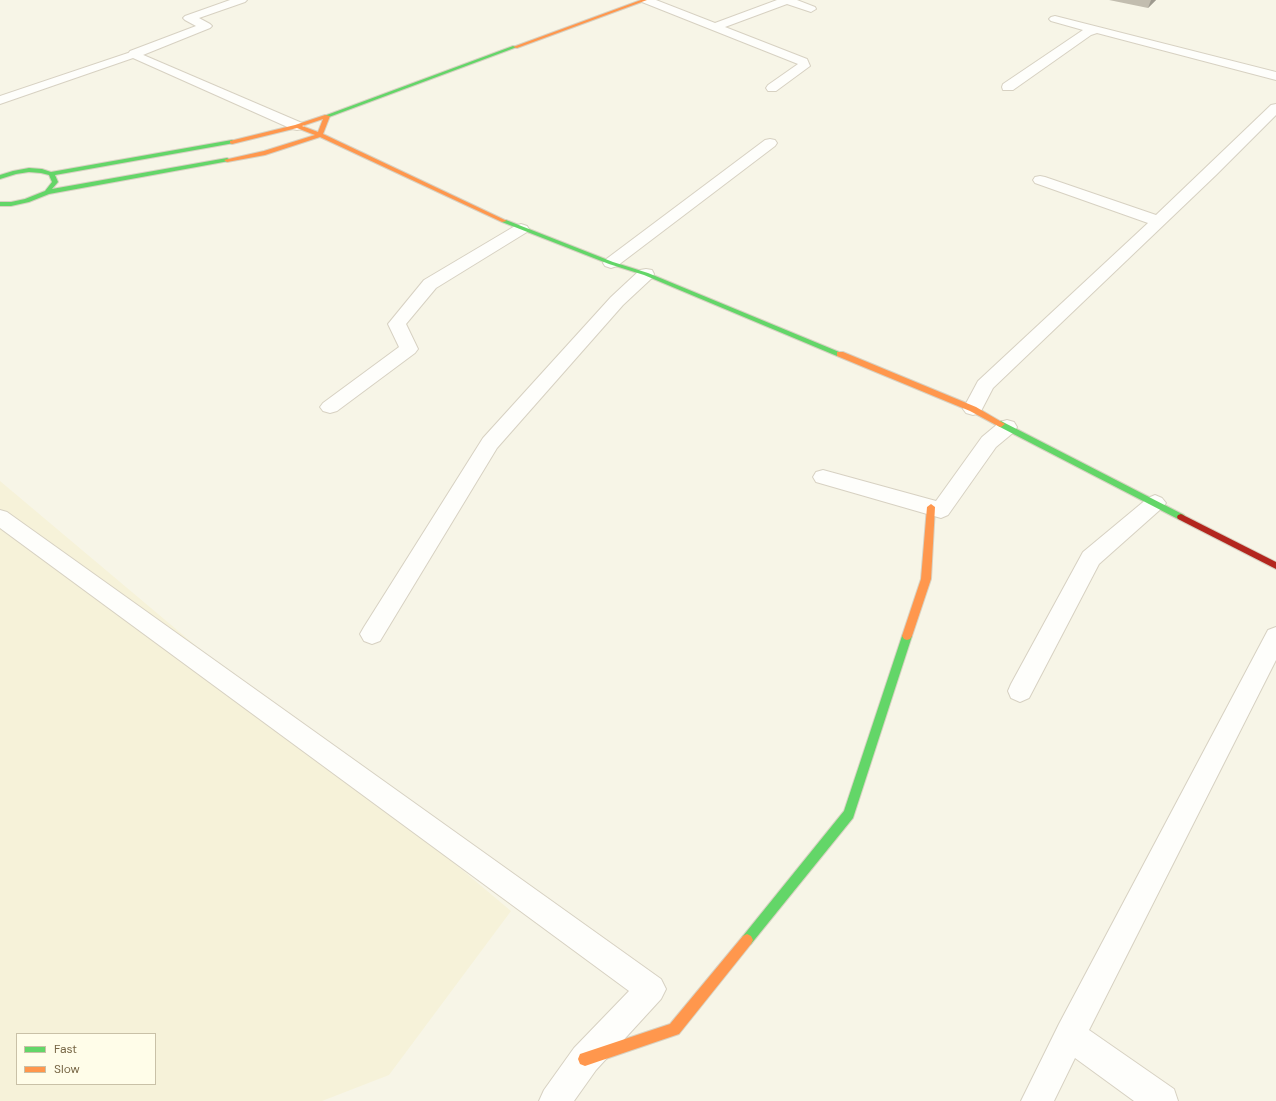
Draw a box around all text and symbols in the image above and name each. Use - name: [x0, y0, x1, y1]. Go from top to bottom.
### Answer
- legend: [16, 1033, 156, 1085]
- text: Fast: [54, 1041, 77, 1057]
- text: Slow: [54, 1061, 80, 1077]

